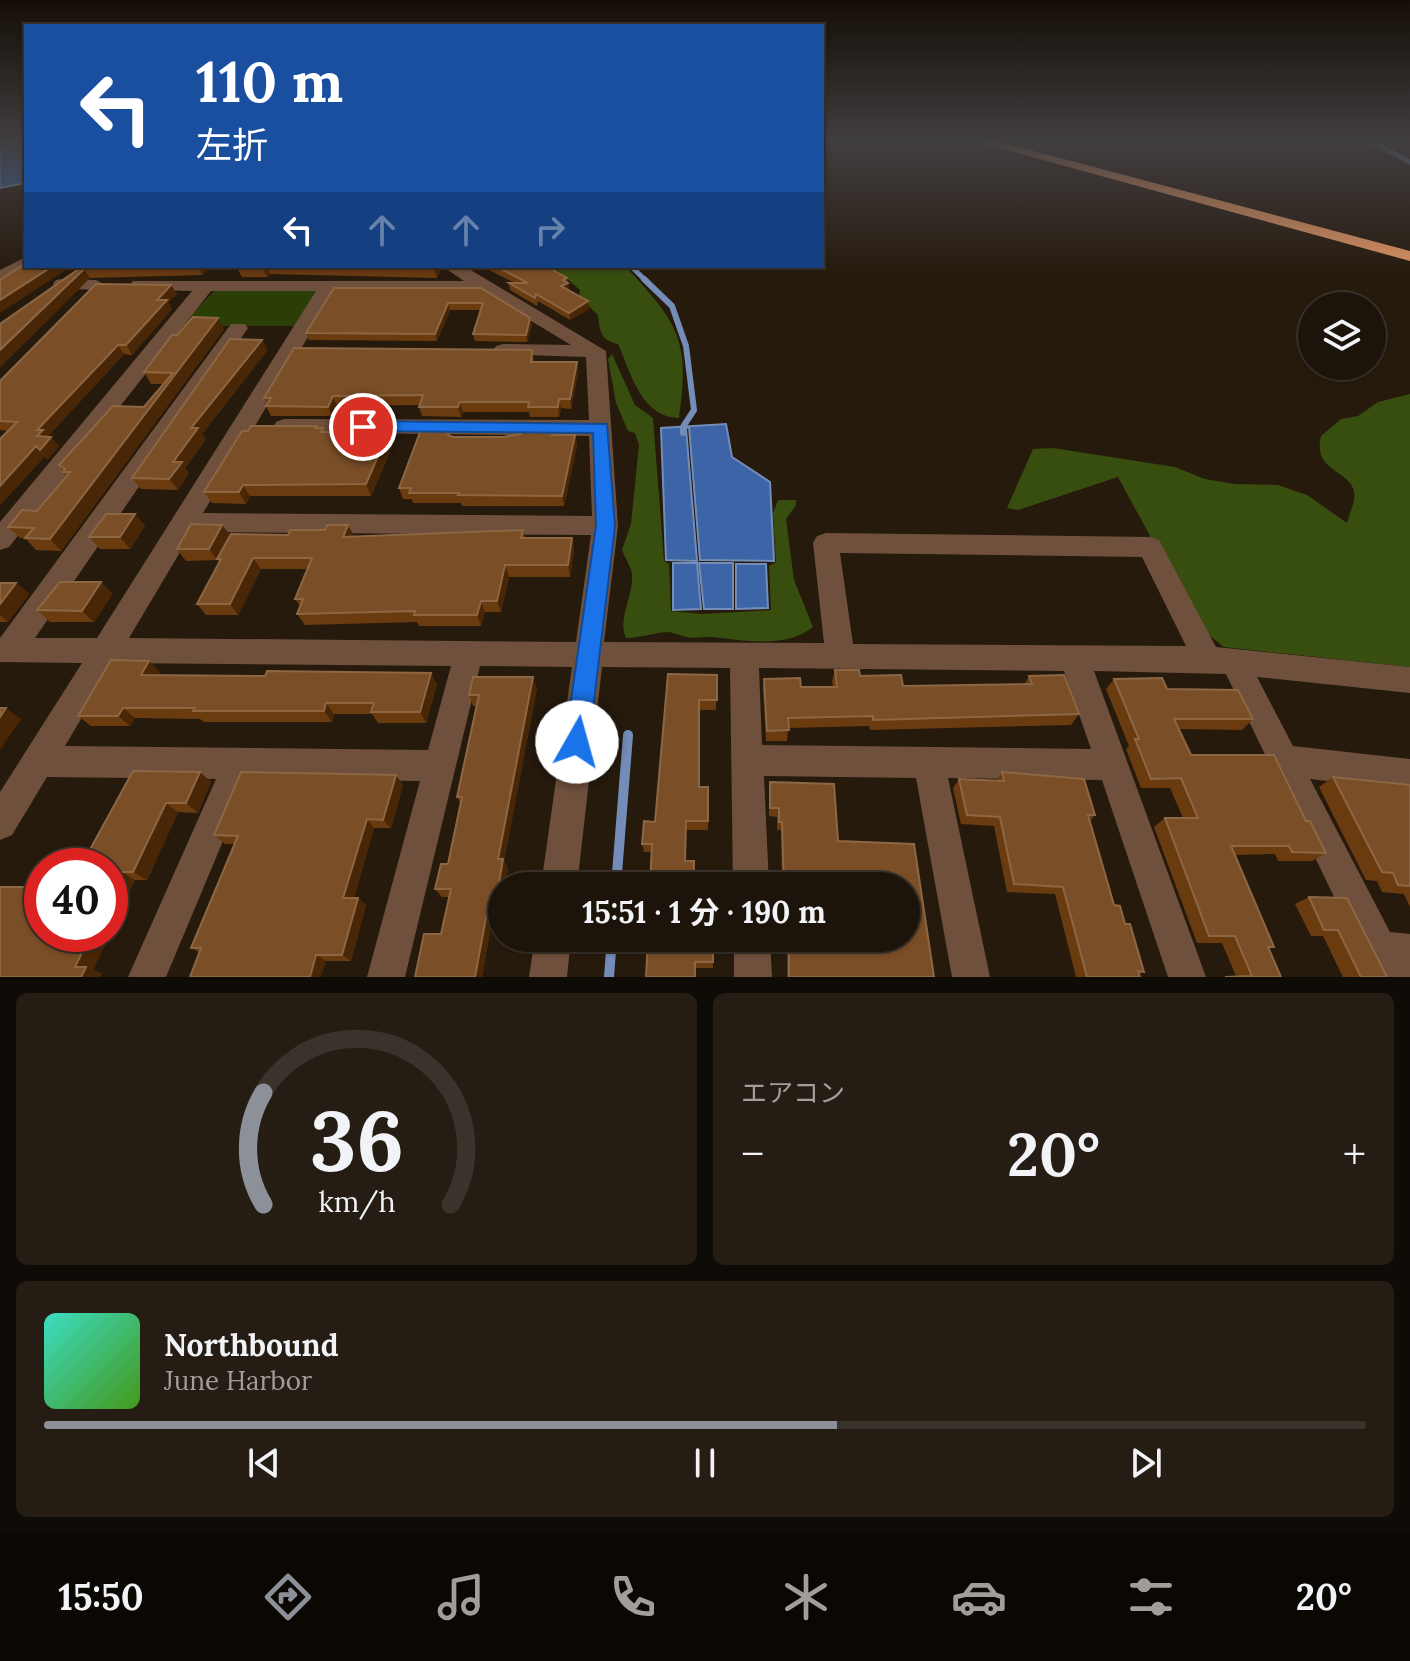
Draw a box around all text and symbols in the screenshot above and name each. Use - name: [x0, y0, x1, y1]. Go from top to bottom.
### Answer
- text: 110 m: [196, 46, 343, 117]
- icon: left: [64, 56, 168, 160]
- text: 左折: [196, 122, 268, 168]
- icon: left: [276, 208, 320, 252]
- icon: ahead: [360, 208, 404, 252]
- icon: ahead: [444, 208, 488, 252]
- icon: right: [528, 208, 572, 252]
- map controls: [1298, 292, 1386, 380]
- button: layers: [1298, 292, 1386, 380]
- pin: [329, 393, 397, 461]
- icon: arrive: [341, 405, 385, 449]
- position arrow: [535, 700, 619, 784]
- speed limit sign: 40: [24, 848, 128, 952]
- text: 15:51 · 1 分 · 190 m: [582, 893, 826, 931]
- text: エアコン: [741, 1076, 845, 1109]
- text: 36: [309, 1087, 404, 1194]
- text: 20°: [1007, 1116, 1100, 1192]
- text: −: [741, 1126, 764, 1182]
- text: +: [1343, 1126, 1366, 1182]
- text: km/h: [318, 1183, 395, 1220]
- text: Northbound: [164, 1326, 339, 1364]
- text: June Harbor: [164, 1364, 312, 1397]
- icon: previous: [242, 1441, 286, 1485]
- icon: pause: [683, 1441, 727, 1485]
- icon: next: [1124, 1441, 1168, 1485]
- icon: directions: [260, 1569, 316, 1625]
- icon: music: [433, 1569, 489, 1625]
- icon: phone: [605, 1569, 661, 1625]
- icon: climate: [778, 1569, 834, 1625]
- icon: car: [951, 1569, 1007, 1625]
- icon: filters: [1123, 1569, 1179, 1625]
- text: 15:50: [58, 1574, 144, 1620]
- text: 20°: [1296, 1574, 1352, 1620]

